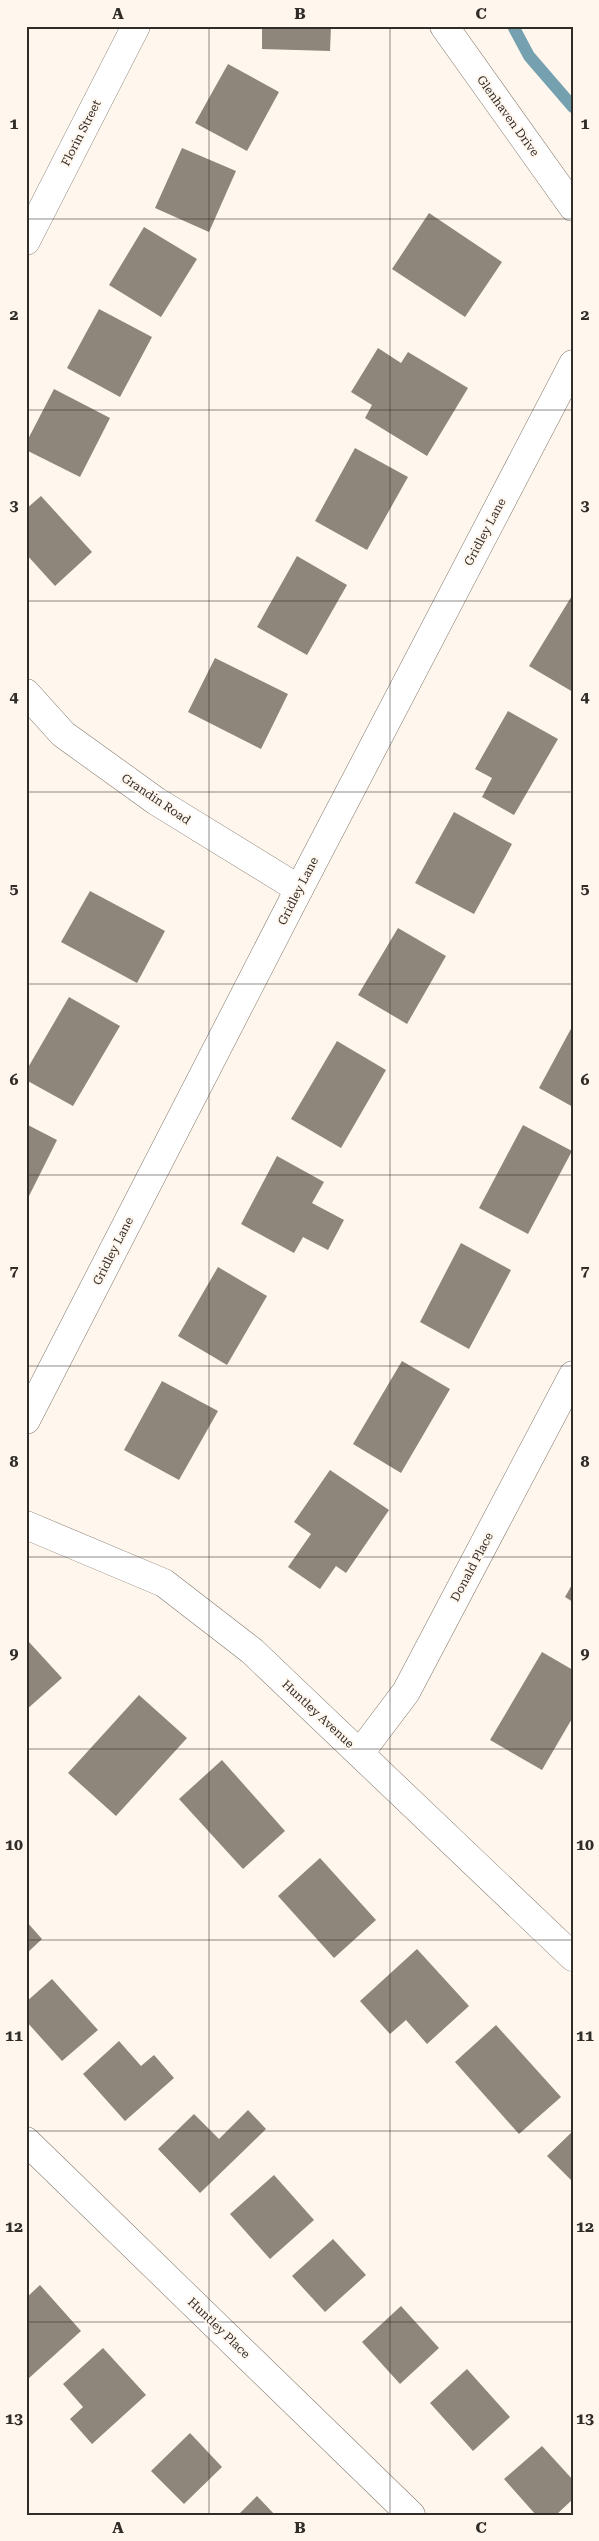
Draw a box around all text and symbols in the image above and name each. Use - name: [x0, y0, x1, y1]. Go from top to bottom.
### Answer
- text: A: [112, 4, 124, 23]
- text: B: [294, 4, 306, 23]
- text: C: [475, 4, 487, 23]
- street label: Glenhaven Drive: [474, 73, 542, 159]
- street label: Florin Street: [58, 97, 104, 168]
- text: 1: [10, 114, 19, 133]
- text: 1: [581, 114, 590, 133]
- text: 2: [10, 305, 19, 324]
- text: 2: [581, 305, 590, 324]
- street label: Gridley Lane: [461, 495, 509, 568]
- text: 3: [10, 496, 19, 515]
- text: 3: [581, 496, 590, 515]
- text: 4: [10, 687, 19, 706]
- text: 4: [581, 687, 590, 706]
- street label: Grandin Road: [119, 771, 193, 827]
- street label: Gridley Lane: [275, 854, 321, 927]
- text: 5: [10, 879, 19, 898]
- text: 5: [581, 879, 590, 898]
- text: 6: [10, 1070, 19, 1089]
- text: 6: [581, 1070, 590, 1089]
- street label: Gridley Lane: [90, 1214, 136, 1287]
- text: 7: [10, 1261, 19, 1280]
- text: 7: [581, 1261, 590, 1280]
- text: 8: [10, 1452, 19, 1471]
- text: 8: [581, 1452, 590, 1471]
- street label: Donald Place: [448, 1530, 496, 1604]
- text: 9: [10, 1644, 19, 1663]
- text: 9: [581, 1644, 590, 1663]
- street label: Huntley Avenue: [279, 1677, 357, 1751]
- text: 10: [5, 1835, 23, 1854]
- text: 10: [576, 1835, 594, 1854]
- text: 11: [5, 2026, 23, 2045]
- text: 11: [576, 2026, 594, 2045]
- text: 12: [5, 2217, 23, 2236]
- text: 12: [576, 2217, 594, 2236]
- street label: Huntley Place: [185, 2295, 253, 2361]
- text: 13: [5, 2409, 23, 2428]
- text: 13: [576, 2409, 594, 2428]
- text: A: [112, 2518, 124, 2537]
- text: B: [294, 2518, 306, 2537]
- text: C: [475, 2518, 487, 2537]

